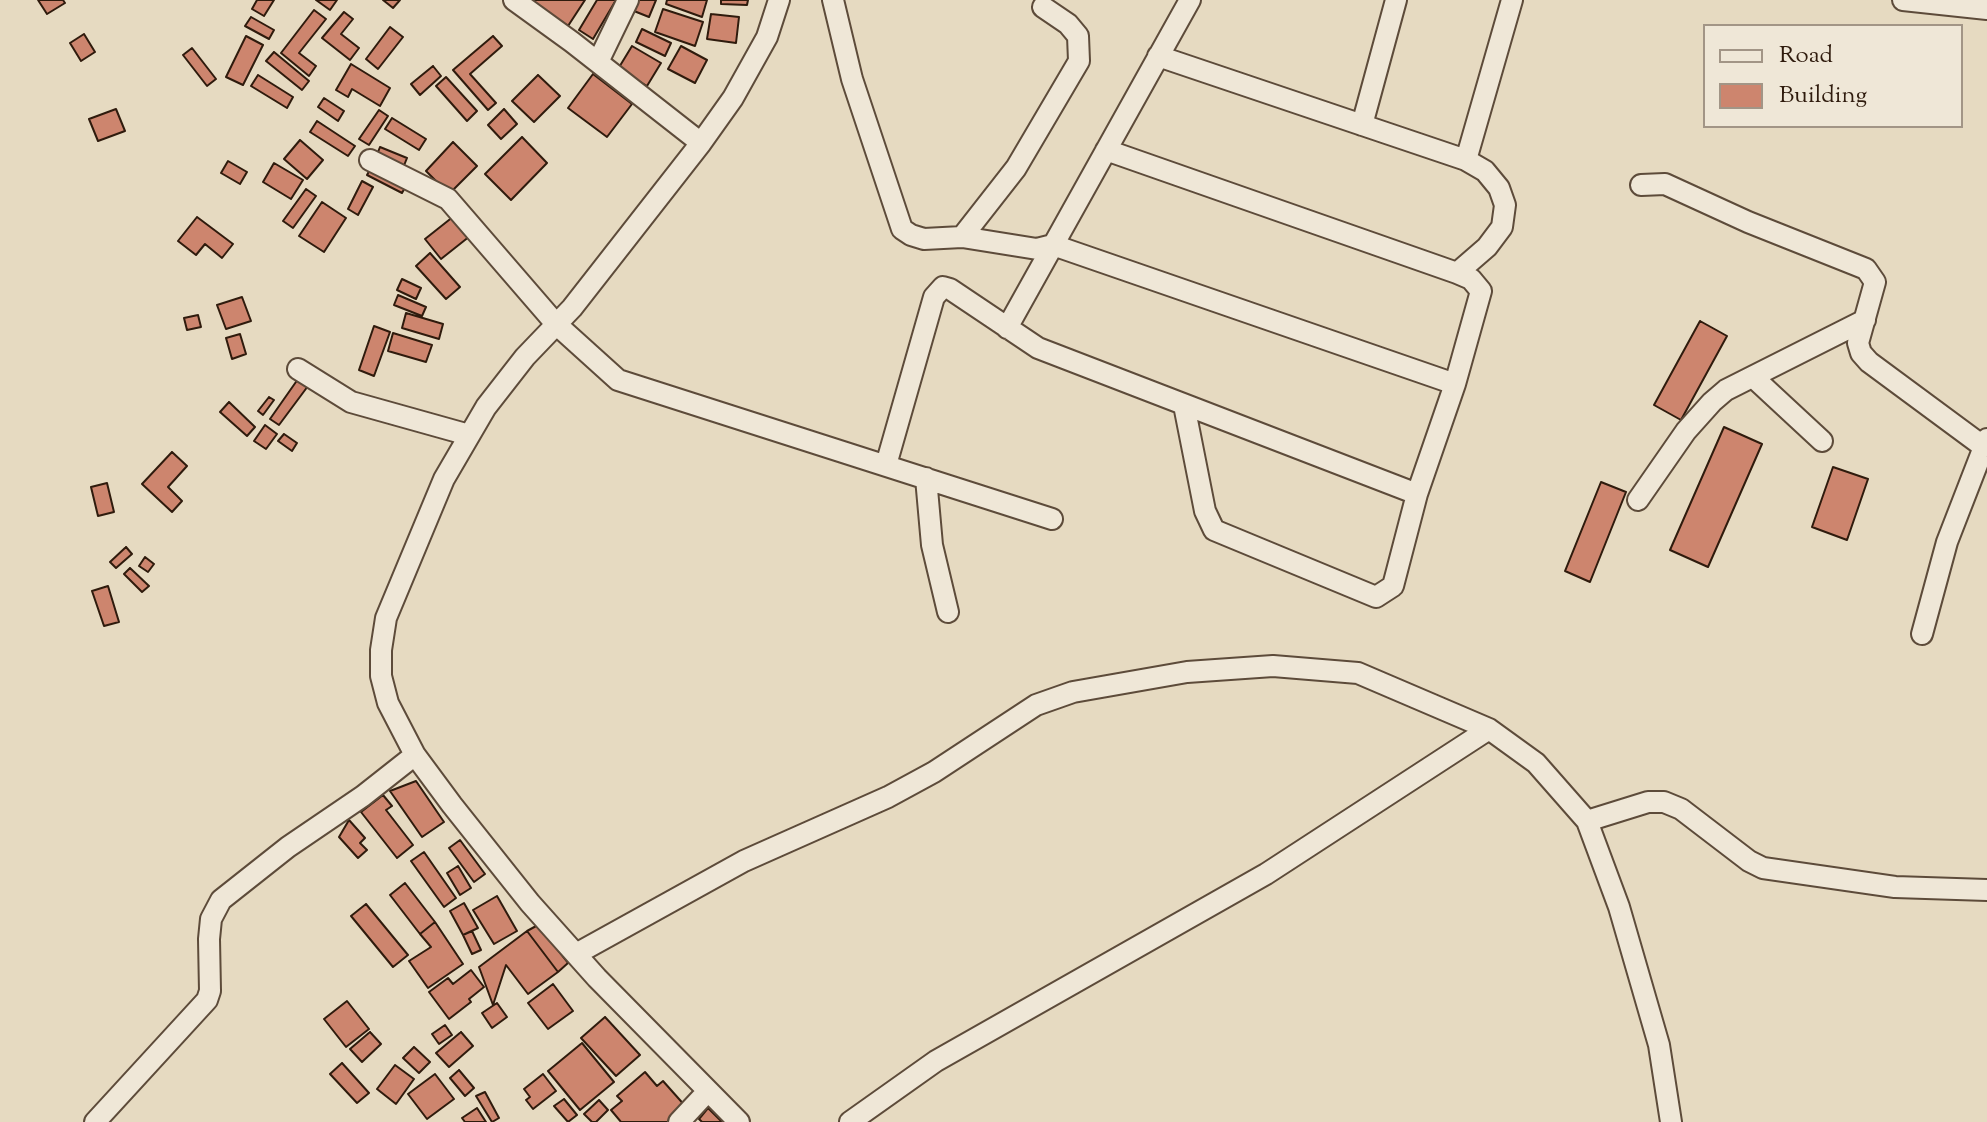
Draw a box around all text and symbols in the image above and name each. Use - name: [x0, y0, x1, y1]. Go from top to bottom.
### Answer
- legend: [1703, 24, 1963, 128]
- text: Road: [1779, 39, 1833, 73]
- text: Building: [1779, 79, 1867, 113]

